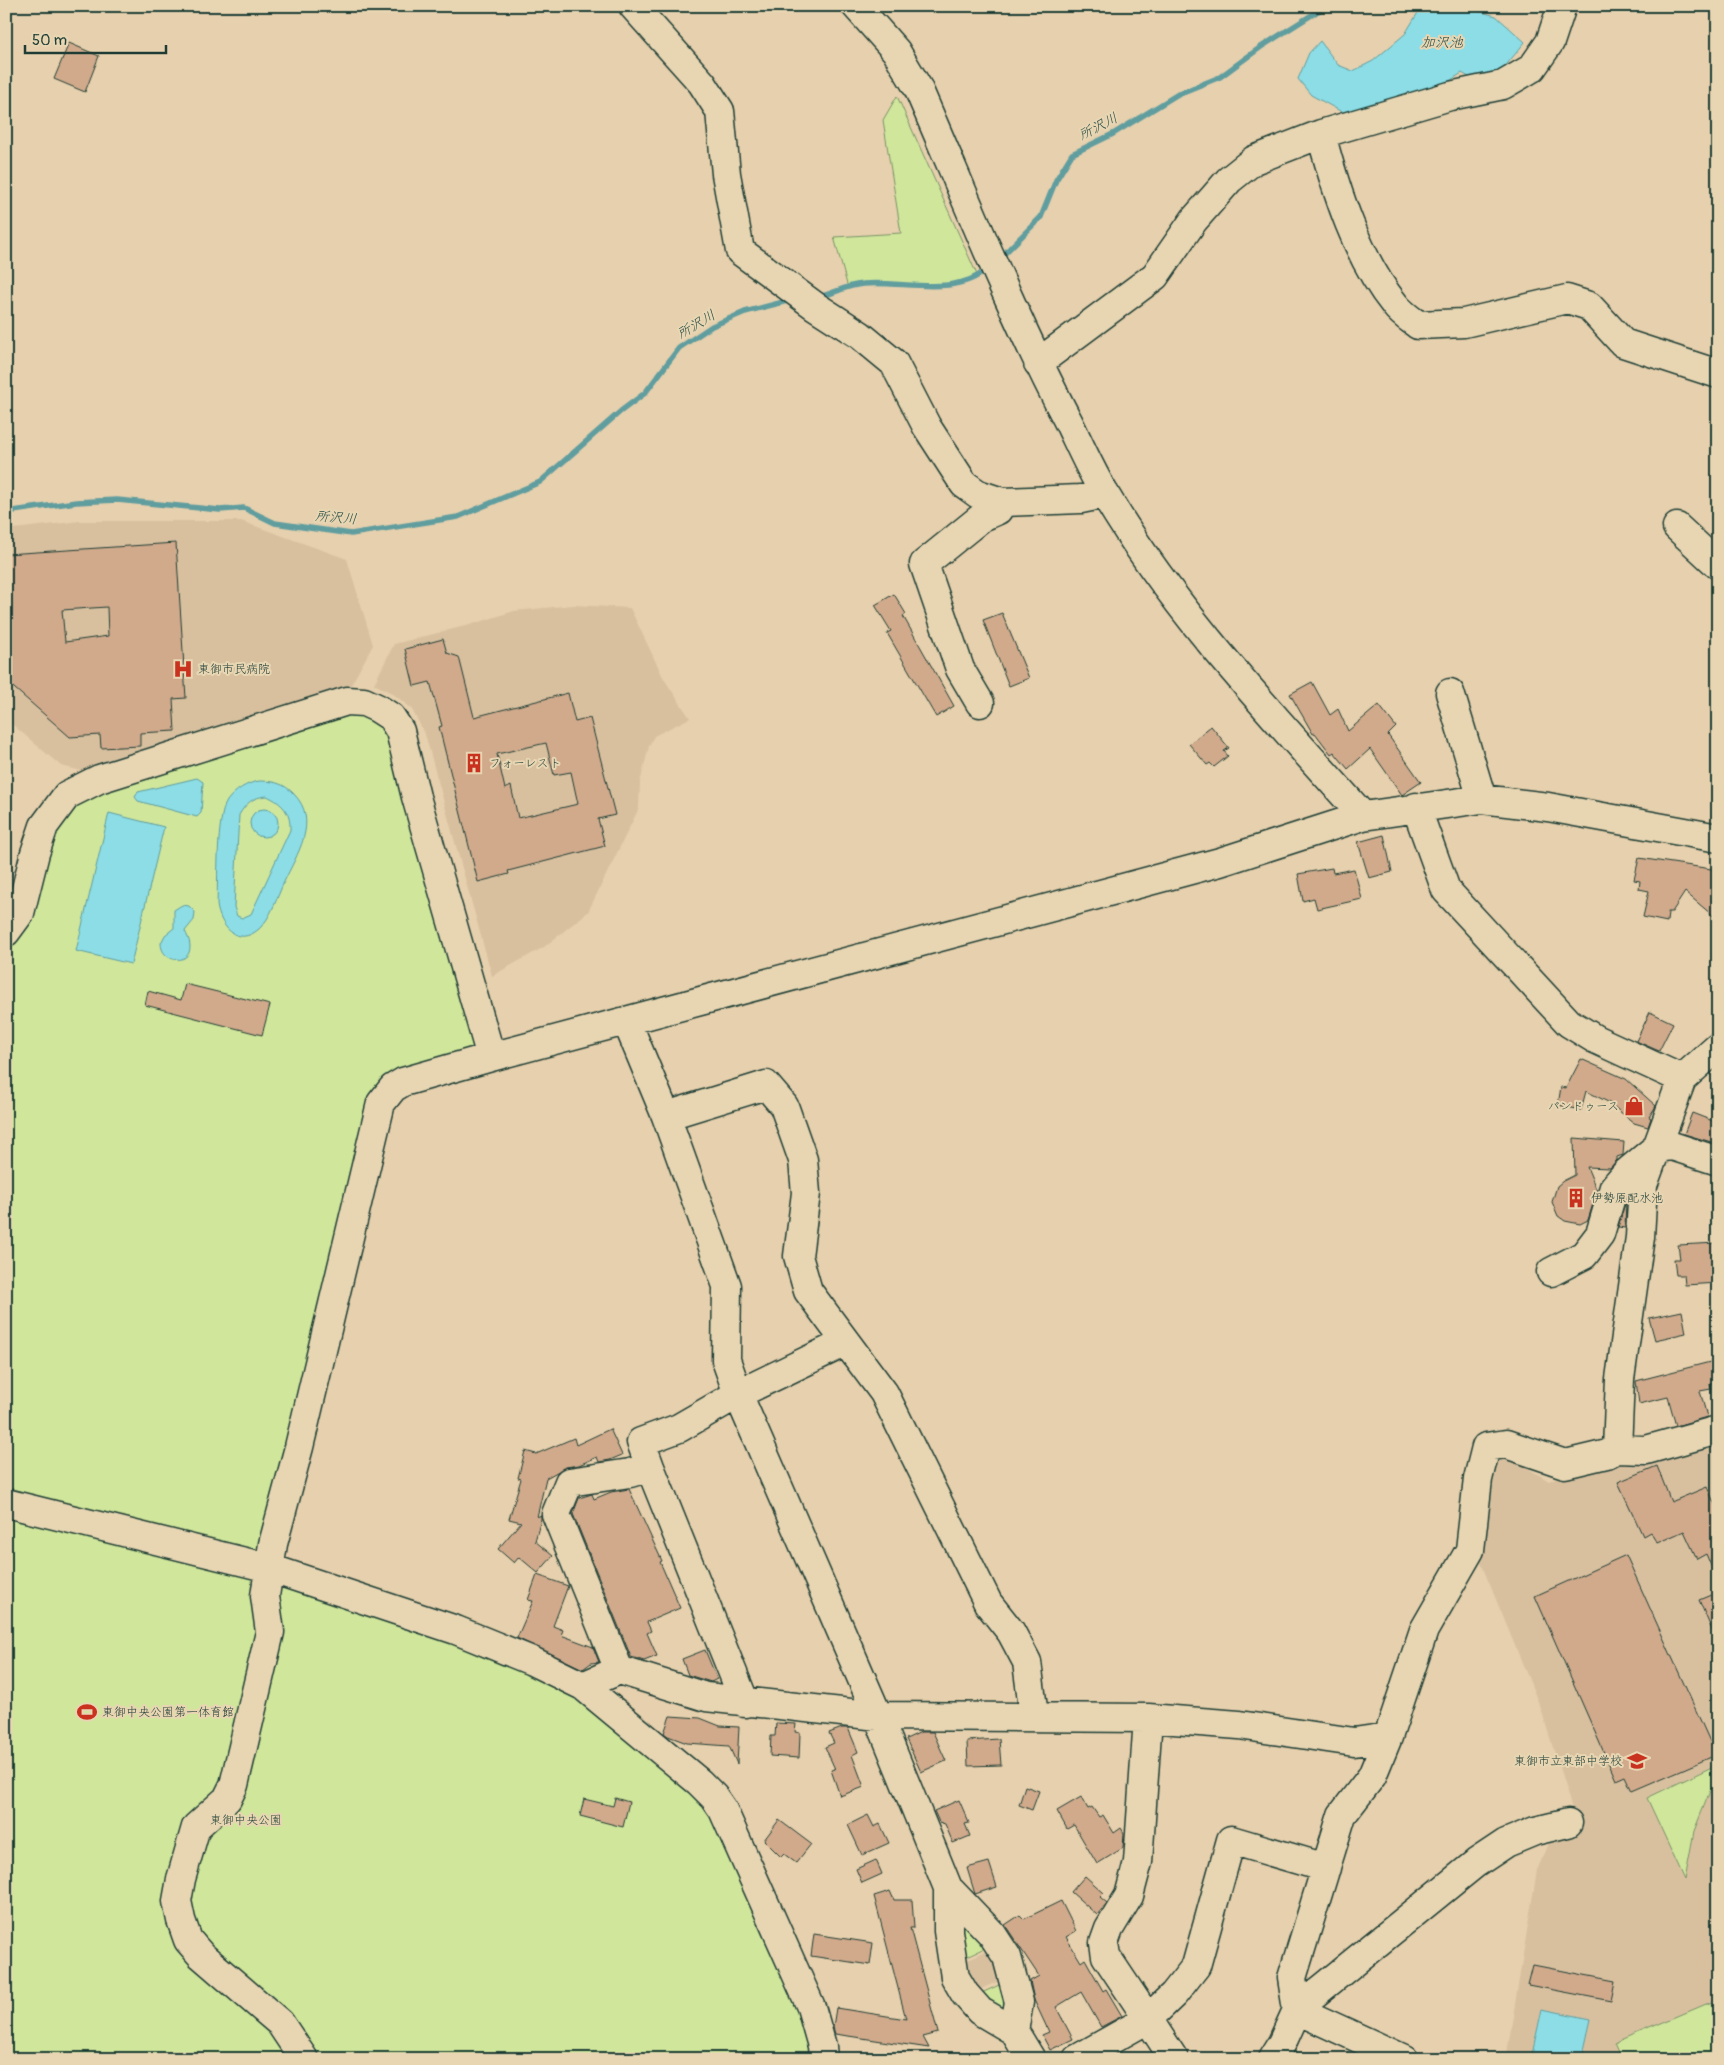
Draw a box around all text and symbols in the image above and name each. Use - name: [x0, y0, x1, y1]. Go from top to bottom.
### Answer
- scale bar: [25, 22, 166, 54]
- text: 50 m: [32, 31, 67, 50]
- water label: 加沢池: [1421, 34, 1464, 51]
- water label: 所沢川: [1076, 109, 1121, 144]
- water label: 所沢川: [674, 306, 719, 343]
- water label: 所沢川: [314, 507, 358, 528]
- hospital icon: 東御市民病院: [172, 658, 194, 680]
- place label: 東御市民病院: [198, 662, 270, 677]
- building icon: フォーレスト: [463, 752, 485, 774]
- place label: フォーレスト: [489, 756, 561, 771]
- shop icon: パンドゥース: [1623, 1095, 1645, 1117]
- place label: パンドゥース: [1548, 1099, 1619, 1114]
- building icon: 伊勢原配水池: [1565, 1187, 1587, 1209]
- place label: 伊勢原配水池: [1591, 1191, 1663, 1206]
- sports icon: 東御中央公園第一体育館: [76, 1701, 98, 1723]
- place label: 東御中央公園第一体育館: [102, 1705, 234, 1720]
- school or university icon: 東御市立東部中学校: [1626, 1750, 1648, 1772]
- place label: 東御市立東部中学校: [1514, 1754, 1622, 1769]
- park label: 東御中央公園: [210, 1813, 282, 1828]

